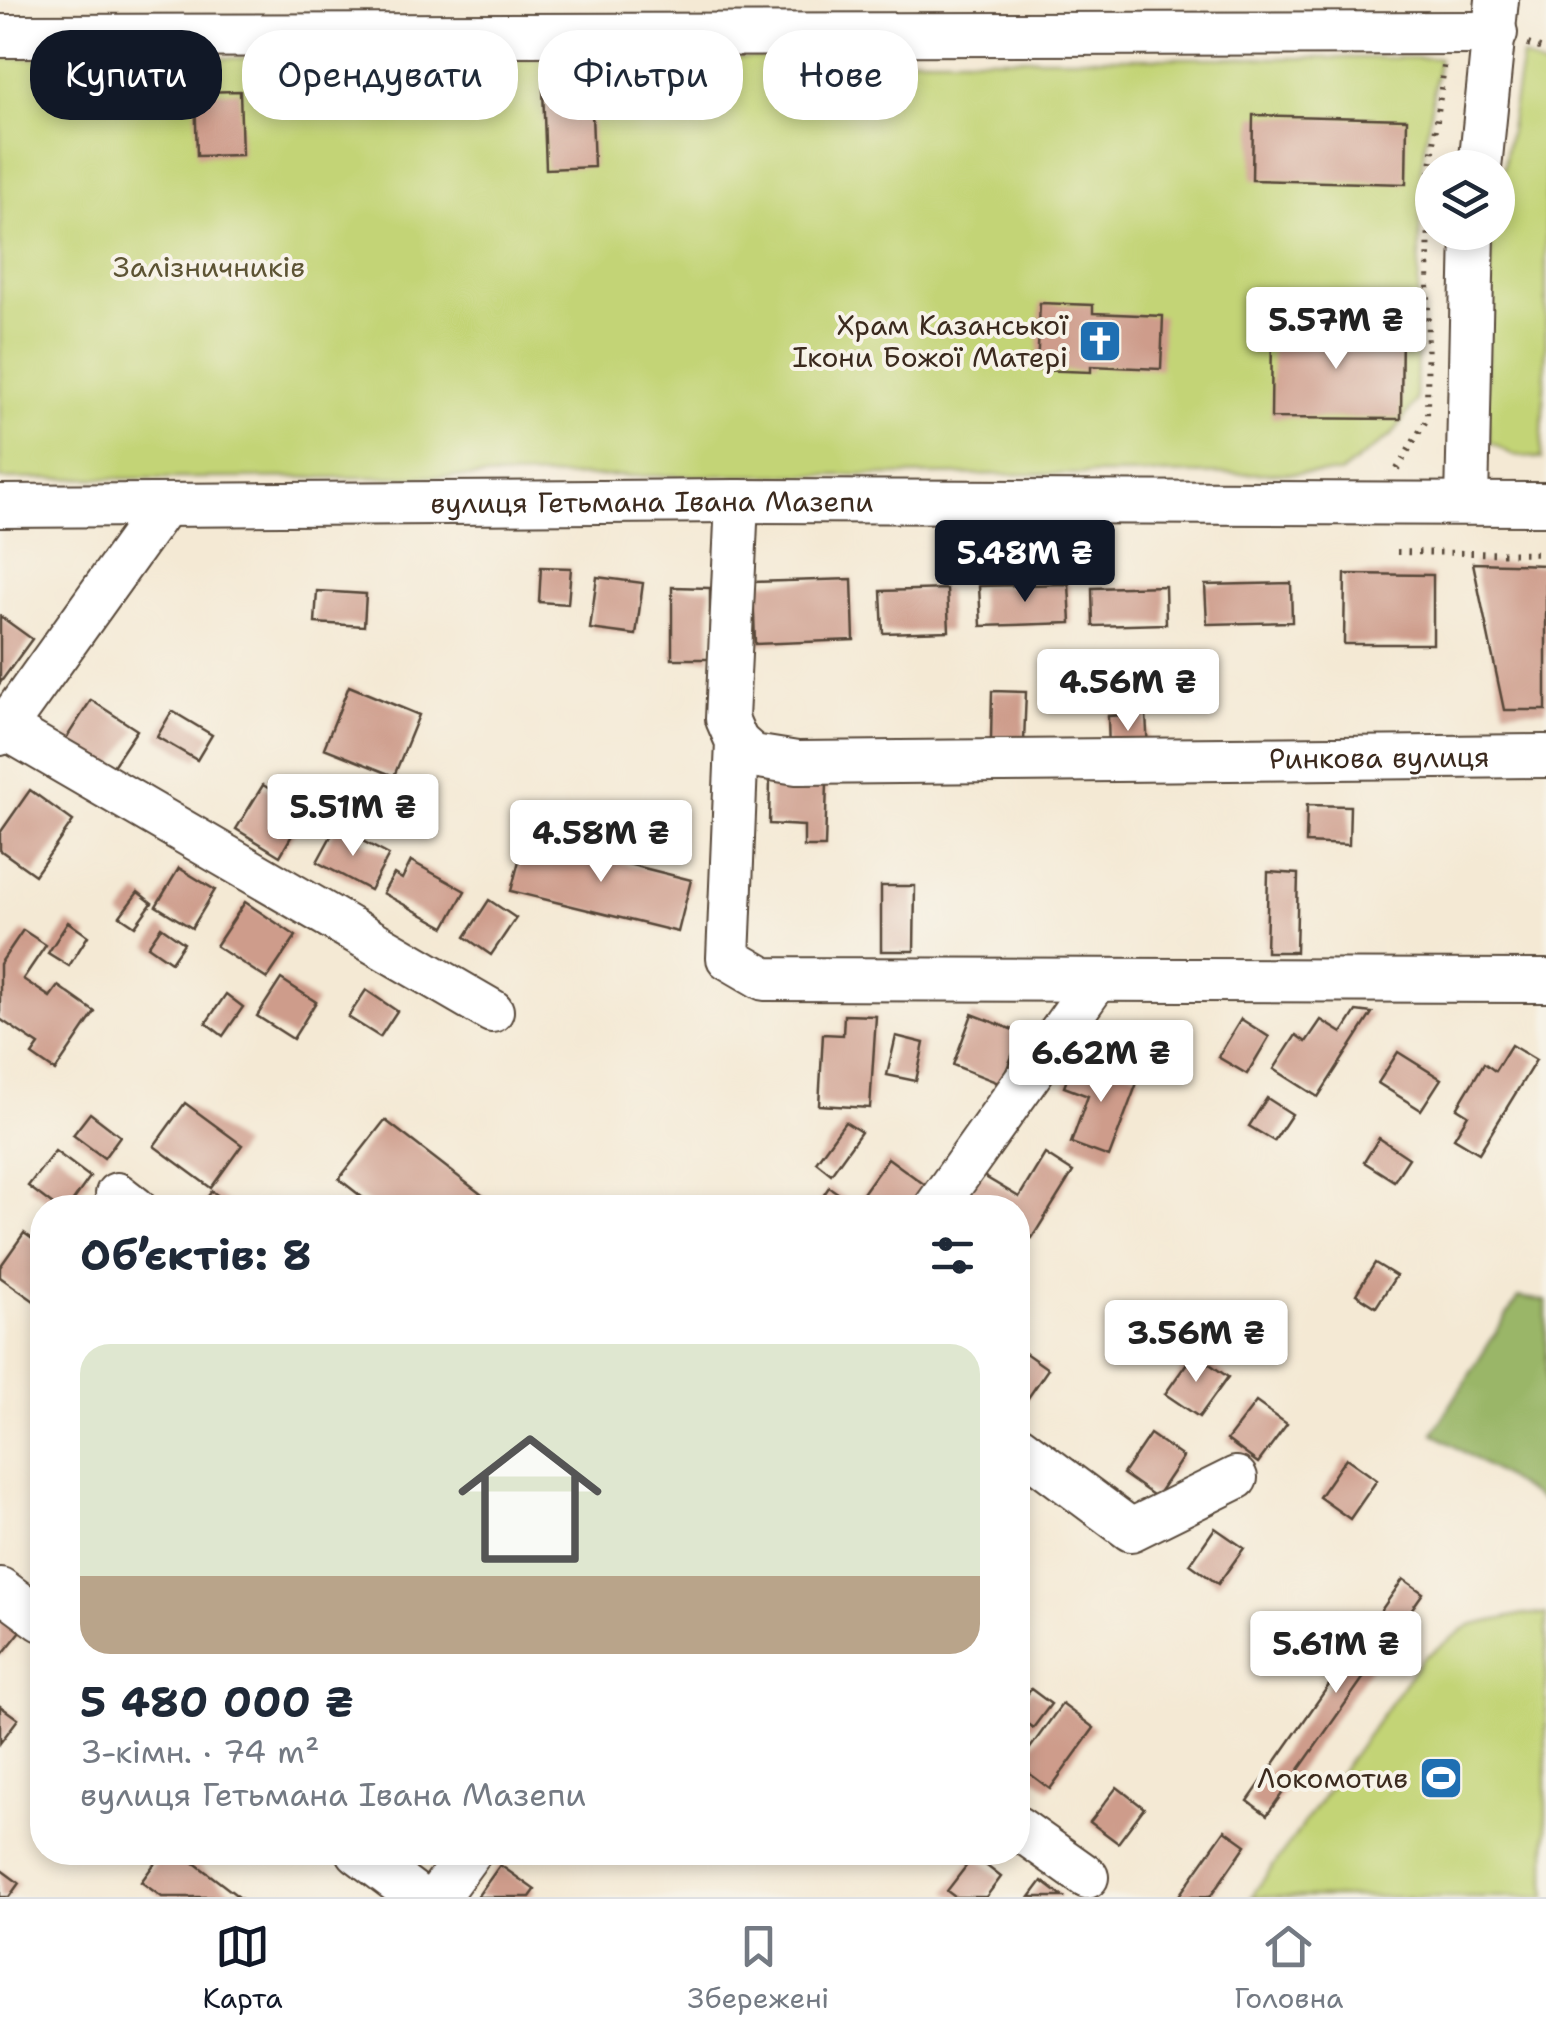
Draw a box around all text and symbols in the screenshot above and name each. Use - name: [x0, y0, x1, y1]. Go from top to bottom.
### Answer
- chip: Купити: [30, 30, 222, 120]
- chip: Орендувати: [242, 30, 518, 120]
- chip: Фільтри: [538, 30, 743, 120]
- chip: Нове: [763, 30, 918, 120]
- map controls: [1415, 150, 1515, 250]
- button: layers: [1415, 150, 1515, 250]
- park label: Залізничників: [113, 248, 305, 286]
- pin: 5.57M ₴: [1244, 287, 1428, 372]
- text: 5.57M ₴: [1268, 298, 1404, 341]
- place label: Храм Казанської Ікони Божої Матері: [792, 306, 1069, 376]
- church icon: Храм Казанської Ікони Божої Матері: [1077, 318, 1123, 364]
- street label: вулиця Гетьмана Івана Мазепи: [430, 482, 874, 522]
- pin: 5.48M ₴: [933, 520, 1117, 605]
- text: 5.48M ₴: [957, 531, 1093, 574]
- pin: 4.56M ₴: [1036, 649, 1220, 734]
- text: 4.56M ₴: [1059, 660, 1197, 703]
- street label: Ринкова вулиця: [1269, 738, 1490, 778]
- pin: 5.51M ₴: [261, 774, 445, 859]
- text: 5.51M ₴: [289, 785, 417, 828]
- pin: 4.58M ₴: [509, 800, 693, 885]
- text: 4.58M ₴: [532, 811, 670, 854]
- pin: 6.62M ₴: [1009, 1020, 1193, 1105]
- text: 6.62M ₴: [1031, 1031, 1171, 1074]
- text: Об’єктів: 8: [80, 1227, 312, 1283]
- icon: filters: [925, 1228, 980, 1283]
- pin: 3.56M ₴: [1104, 1300, 1288, 1385]
- text: 3.56M ₴: [1127, 1311, 1265, 1354]
- icon: home: [440, 1409, 620, 1589]
- pin: 5.61M ₴: [1244, 1611, 1428, 1696]
- text: 5.61M ₴: [1272, 1622, 1400, 1665]
- text: 5 480 000 ₴: [80, 1674, 354, 1730]
- text: 3-кімн. · 74 m²: [80, 1730, 319, 1773]
- sports icon: Локомотив: [1418, 1755, 1464, 1801]
- place label: Локомотив: [1257, 1759, 1408, 1797]
- text: вулиця Гетьмана Івана Мазепи: [80, 1773, 586, 1816]
- tab: Карта: [202, 1919, 283, 2017]
- tab: Збережені: [688, 1919, 829, 2017]
- tab: Головна: [1234, 1919, 1343, 2017]

